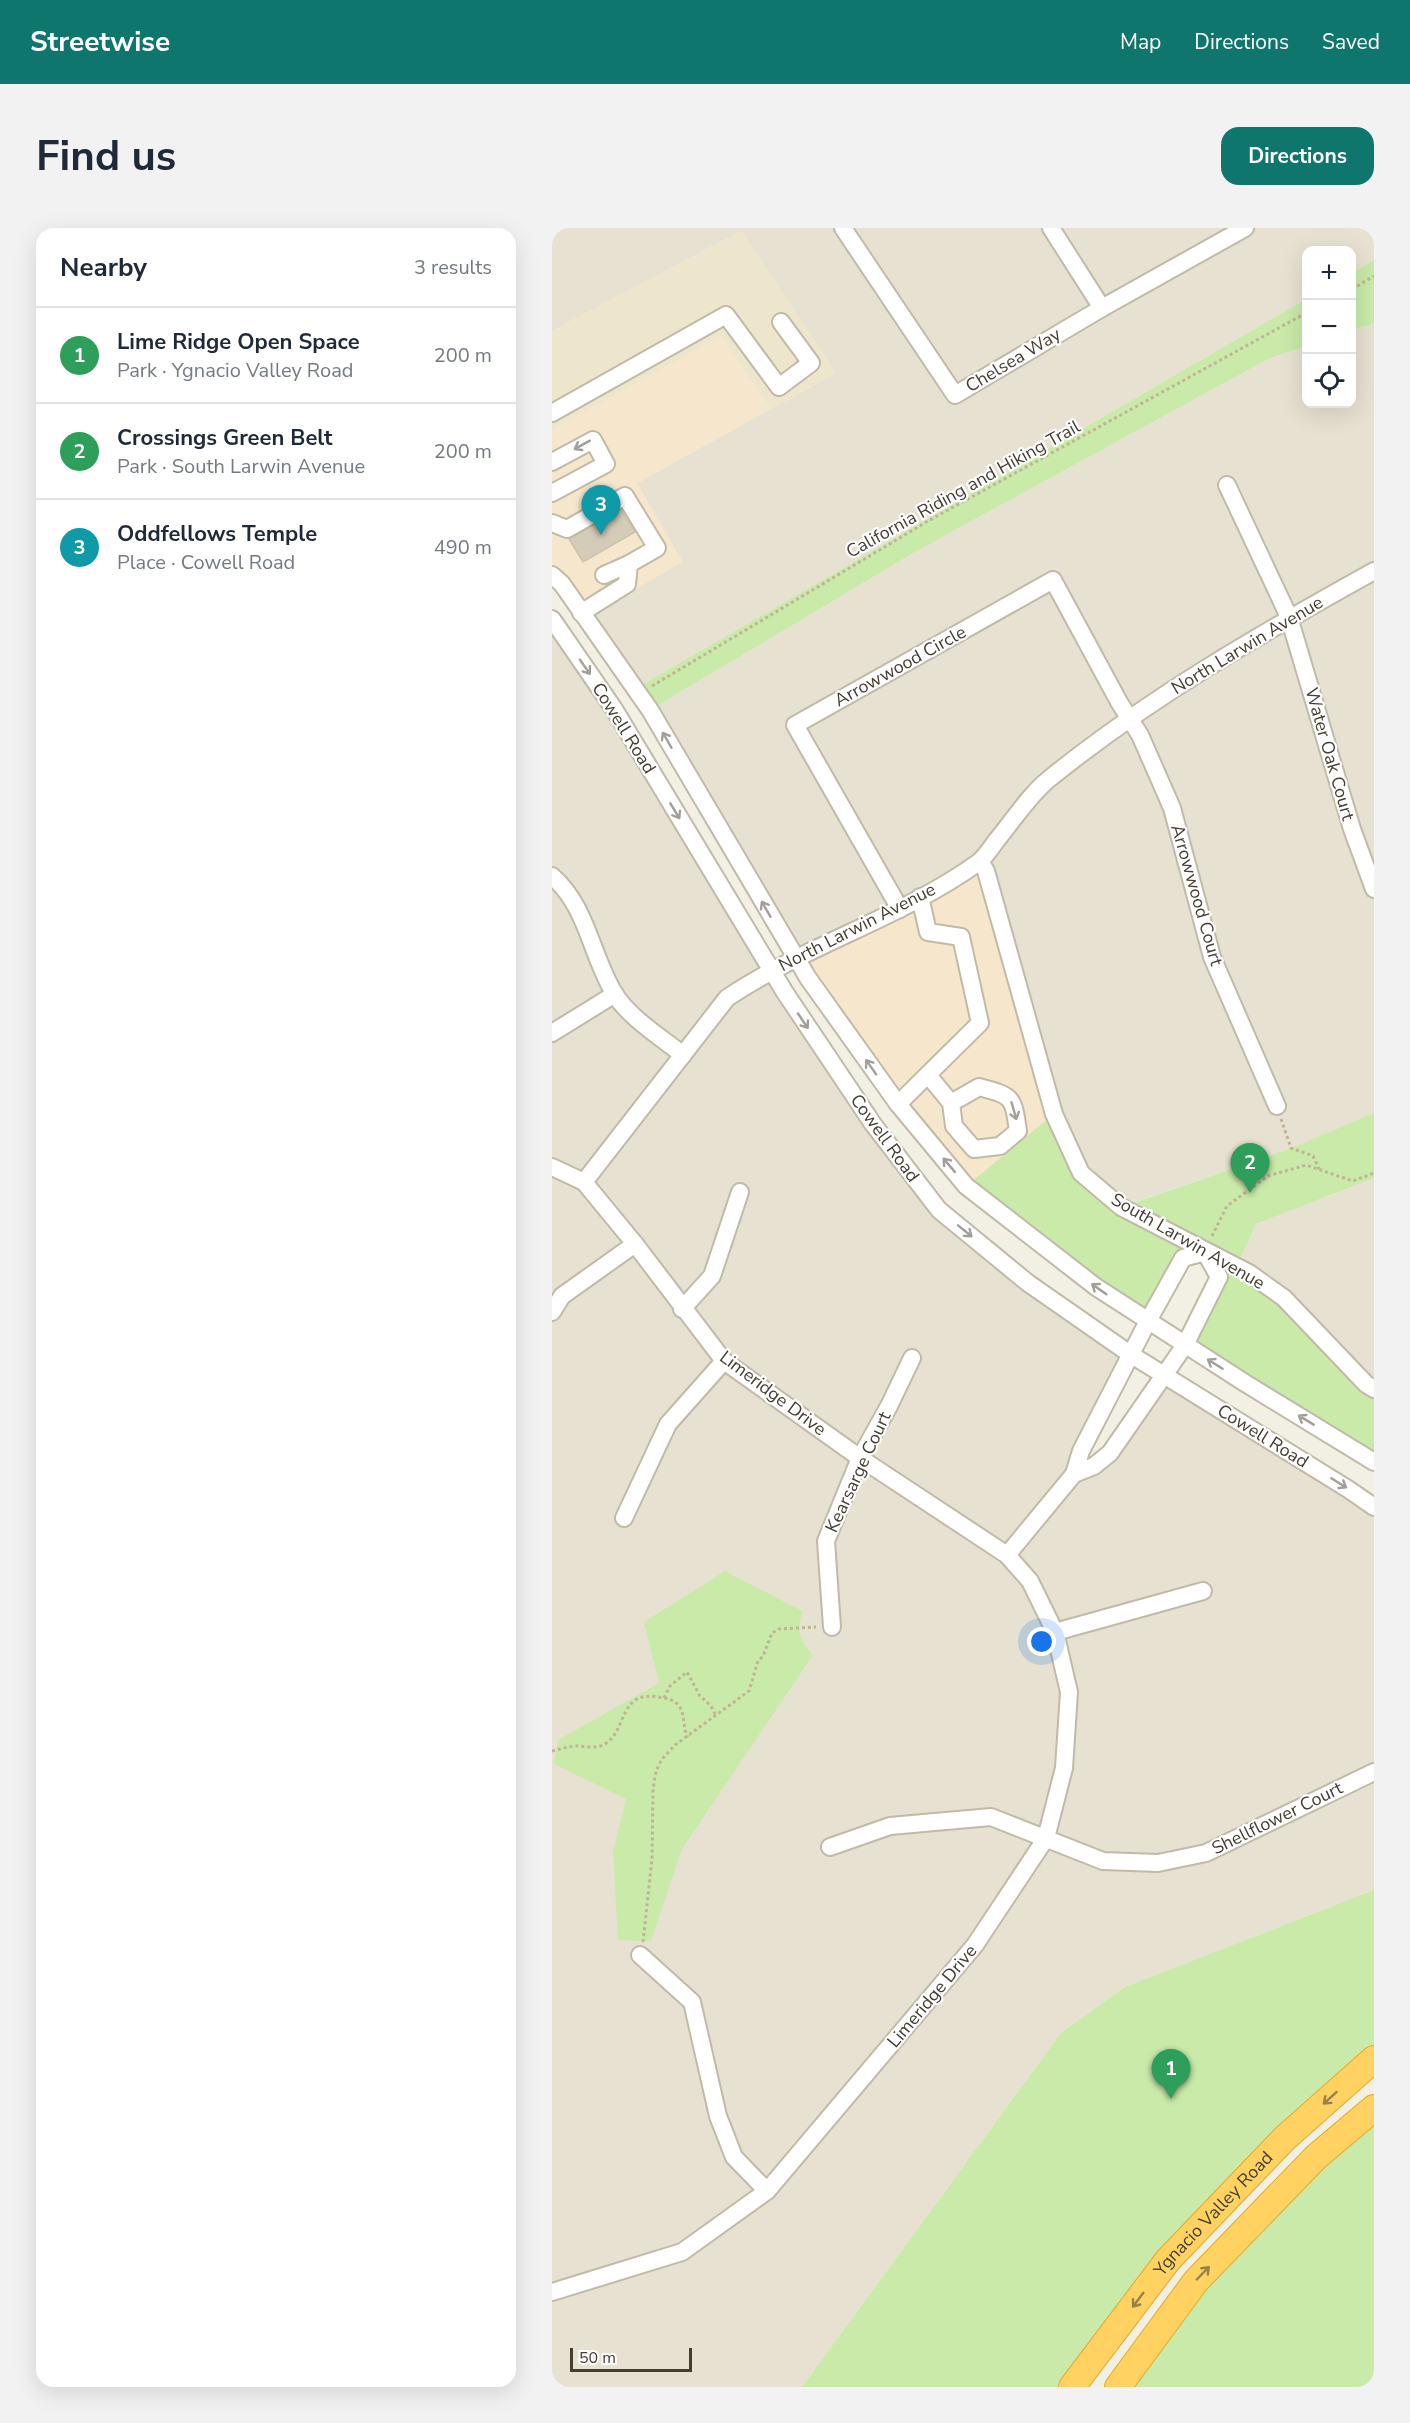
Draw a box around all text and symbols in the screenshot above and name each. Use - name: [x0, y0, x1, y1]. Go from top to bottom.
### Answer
- text: Streetwise: [30, 23, 170, 61]
- text: Map: [1120, 28, 1161, 56]
- text: Directions: [1194, 28, 1289, 56]
- text: Saved: [1322, 28, 1380, 56]
- button: Directions: [1221, 127, 1374, 185]
- text: Find us: [36, 128, 176, 185]
- map controls: [1302, 246, 1356, 408]
- button: +: [1302, 246, 1356, 300]
- text: Nearby: [60, 250, 147, 285]
- text: 3 results: [414, 254, 492, 281]
- button: −: [1302, 300, 1356, 354]
- street label: Chelsea Way: [961, 322, 1066, 398]
- text: Lime Ridge Open Space: [117, 327, 360, 357]
- text: 1: [74, 342, 86, 369]
- text: 200 m: [434, 342, 492, 369]
- button: locate: [1302, 354, 1356, 408]
- text: Park · Ygnacio Valley Road: [117, 357, 353, 384]
- street label: California Riding and Hiking Trail: [842, 414, 1085, 564]
- text: Crossings Green Belt: [117, 423, 333, 453]
- text: 2: [74, 438, 86, 465]
- text: 200 m: [434, 438, 492, 465]
- one-way arrow: [574, 440, 592, 451]
- text: Park · South Larwin Avenue: [117, 453, 365, 480]
- pin: 3: [581, 486, 620, 535]
- text: Oddfellows Temple: [117, 519, 317, 549]
- text: 3: [74, 534, 86, 561]
- text: 490 m: [434, 534, 492, 561]
- text: Place · Cowell Road: [117, 549, 295, 576]
- street label: North Larwin Avenue: [1167, 590, 1327, 700]
- street label: Arrowwood Circle: [830, 620, 970, 712]
- one-way arrow: [579, 658, 591, 675]
- street label: Cowell Road: [587, 678, 661, 778]
- street label: Water Oak Court: [1300, 685, 1361, 824]
- one-way arrow: [661, 732, 673, 749]
- one-way arrow: [670, 802, 682, 819]
- street label: Arrowwood Court: [1165, 821, 1229, 969]
- street label: North Larwin Avenue: [774, 877, 940, 977]
- one-way arrow: [759, 901, 771, 918]
- one-way arrow: [797, 1012, 809, 1028]
- one-way arrow: [865, 1059, 877, 1075]
- street label: Cowell Road: [845, 1089, 925, 1187]
- one-way arrow: [1009, 1101, 1020, 1120]
- pin: 2: [1230, 1144, 1270, 1193]
- one-way arrow: [942, 1158, 955, 1174]
- street label: South Larwin Avenue: [1107, 1187, 1269, 1295]
- one-way arrow: [957, 1225, 973, 1238]
- one-way arrow: [1091, 1283, 1108, 1295]
- street label: Limeridge Drive: [715, 1345, 831, 1441]
- one-way arrow: [1207, 1358, 1224, 1370]
- street label: Cowell Road: [1213, 1399, 1313, 1473]
- street label: Kearsarge Court: [820, 1407, 897, 1536]
- one-way arrow: [1298, 1414, 1315, 1426]
- one-way arrow: [1330, 1477, 1347, 1490]
- your location: [1027, 1627, 1056, 1656]
- street label: Shellflower Court: [1207, 1776, 1347, 1860]
- street label: Limeridge Drive: [882, 1939, 982, 2053]
- pin: 1: [1152, 2050, 1190, 2099]
- one-way arrow: [1323, 2091, 1338, 2105]
- street label: Ygnacio Valley Road: [1148, 2146, 1278, 2282]
- one-way arrow: [1196, 2266, 1210, 2281]
- one-way arrow: [1132, 2291, 1145, 2307]
- scale bar: [570, 2345, 692, 2372]
- text: 50 m: [579, 2347, 616, 2369]

